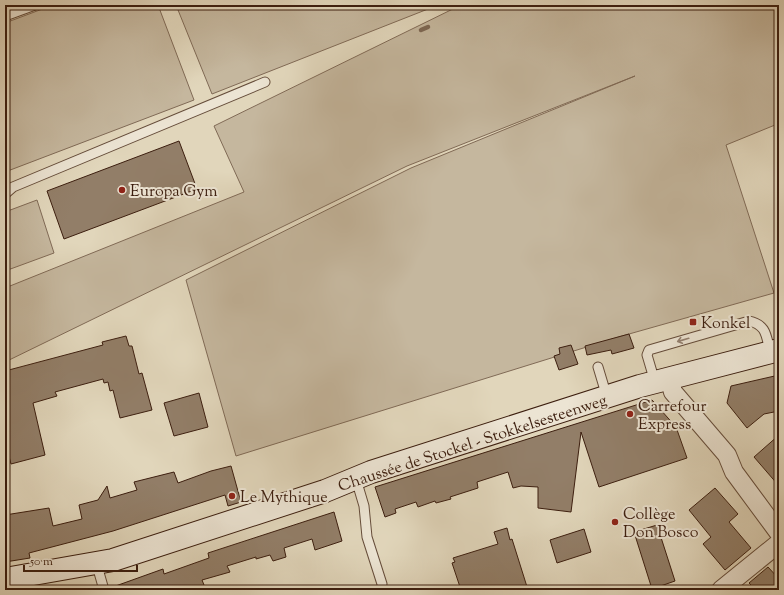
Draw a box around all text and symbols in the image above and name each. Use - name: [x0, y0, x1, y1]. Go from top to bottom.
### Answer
- place label: Europa Gym: [130, 181, 217, 204]
- marker: Europa Gym: [117, 185, 127, 195]
- place label: Konkel: [701, 313, 751, 336]
- marker: Konkel: [688, 317, 698, 327]
- one-way arrow: [677, 337, 690, 344]
- street label: Chaussée de Stockel - Stokkelsesteenweg: [335, 390, 610, 499]
- place label: Carrefour Express: [638, 396, 706, 437]
- marker: Carrefour Express: [625, 409, 635, 419]
- place label: Le Mythique: [240, 487, 328, 510]
- marker: Le Mythique: [227, 491, 237, 501]
- place label: Collège Don Bosco: [623, 504, 699, 545]
- marker: Collège Don Bosco: [610, 517, 620, 527]
- scale bar: [24, 547, 137, 573]
- text: 50 m: [29, 553, 53, 571]

